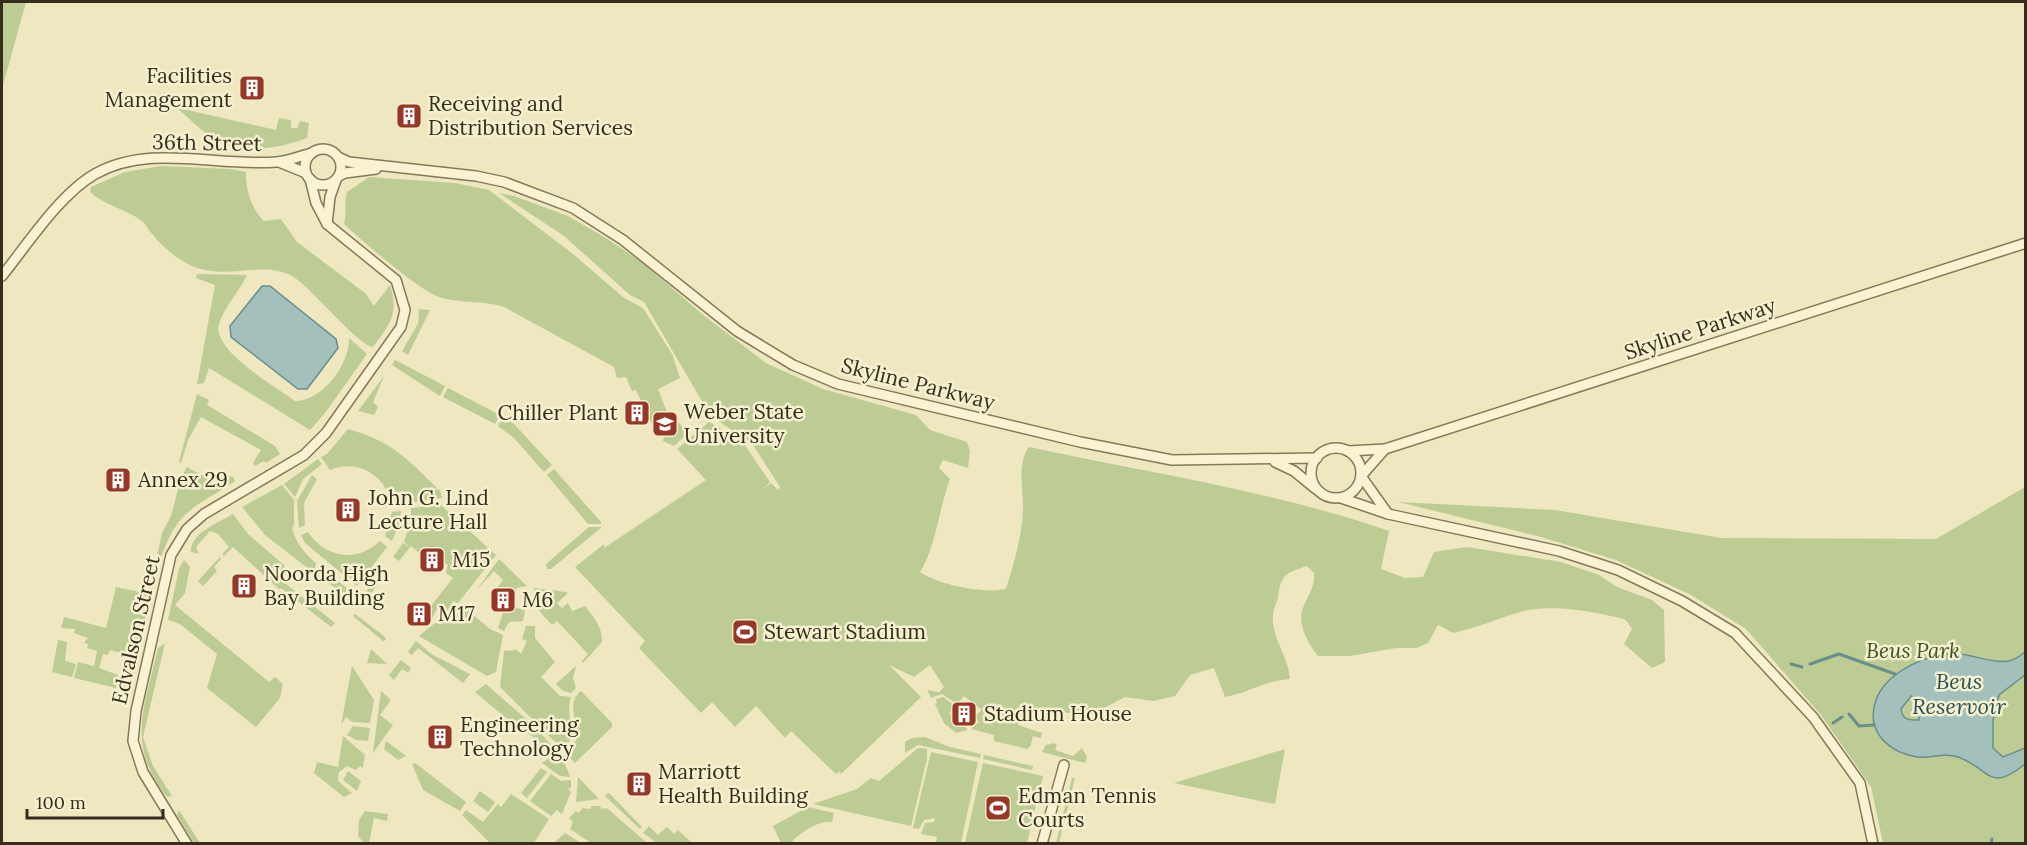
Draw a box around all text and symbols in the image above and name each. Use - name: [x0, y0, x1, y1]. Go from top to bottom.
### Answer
- place label: Facilities Management: [105, 62, 233, 113]
- building icon: Facilities Management: [237, 73, 267, 103]
- place label: Receiving and Distribution Services: [428, 90, 633, 141]
- building icon: Receiving and Distribution Services: [394, 101, 424, 131]
- street label: 36th Street: [152, 128, 263, 157]
- street label: Skyline Parkway: [1621, 291, 1779, 366]
- street label: Skyline Parkway: [838, 351, 998, 416]
- building icon: Chiller Plant: [622, 398, 652, 428]
- place label: Weber State University: [684, 398, 804, 449]
- place label: Chiller Plant: [498, 399, 619, 426]
- school or university icon: Weber State University: [650, 409, 680, 439]
- building icon: Annex 29: [103, 465, 133, 495]
- place label: Annex 29: [137, 466, 228, 493]
- place label: John G. Lind Lecture Hall: [367, 484, 489, 535]
- building icon: John G. Lind Lecture Hall: [333, 495, 363, 525]
- building icon: M15: [417, 545, 447, 575]
- place label: M15: [452, 546, 490, 573]
- street label: Edvalson Street: [105, 552, 166, 707]
- place label: Noorda High Bay Building: [264, 560, 389, 611]
- building icon: Noorda High Bay Building: [229, 571, 259, 601]
- building icon: M6: [488, 585, 518, 615]
- place label: M6: [522, 586, 553, 613]
- building icon: M17: [404, 599, 434, 629]
- place label: M17: [438, 600, 475, 627]
- sports icon: Stewart Stadium: [730, 617, 760, 647]
- place label: Stewart Stadium: [764, 618, 926, 645]
- park label: Beus Park: [1866, 637, 1960, 664]
- water label: Beus Reservoir: [1912, 667, 2007, 720]
- building icon: Stadium House: [949, 699, 979, 729]
- place label: Stadium House: [984, 700, 1132, 727]
- place label: Engineering Technology: [460, 711, 579, 762]
- building icon: Engineering Technology: [425, 722, 455, 752]
- place label: Marriott Health Building: [658, 758, 808, 809]
- building icon: Marriott Health Building: [624, 769, 654, 799]
- scale bar: [27, 782, 164, 820]
- place label: Edman Tennis Courts: [1018, 782, 1156, 833]
- text: 100 m: [36, 791, 86, 814]
- sports icon: Edman Tennis Courts: [983, 793, 1013, 823]

